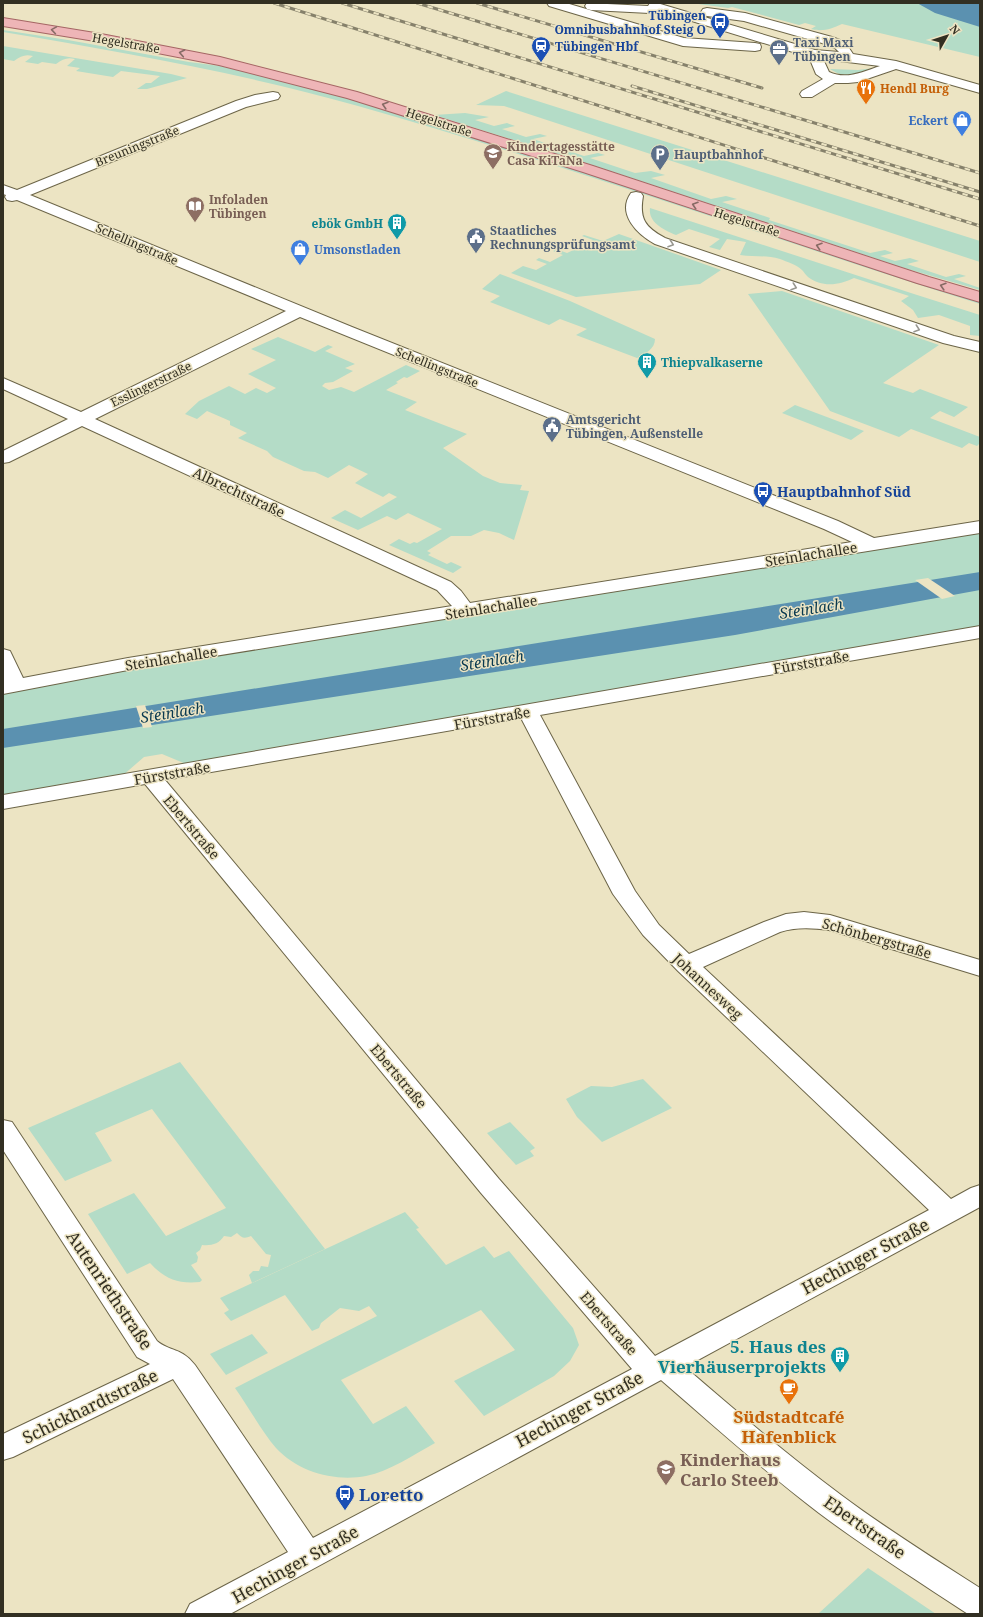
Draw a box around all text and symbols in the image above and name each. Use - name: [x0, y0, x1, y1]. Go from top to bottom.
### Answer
- place label: Tübingen Omnibusbahnhof Steig O: [554, 7, 706, 38]
- bus stop icon: Tübingen Omnibusbahnhof Steig O: [709, 11, 731, 39]
- north arrow: [927, 16, 967, 56]
- text: N: [947, 21, 964, 38]
- one-way arrow: [51, 26, 57, 35]
- street label: Hegelstraße: [91, 29, 161, 57]
- place label: Taxi Maxi Tübingen: [793, 34, 854, 65]
- station icon: Tübingen Hbf: [530, 35, 552, 63]
- place label: Tübingen Hbf: [555, 38, 639, 55]
- office icon: Taxi Maxi Tübingen: [768, 38, 790, 66]
- one-way arrow: [179, 49, 185, 58]
- restaurant icon: Hendl Burg: [855, 77, 877, 105]
- place label: Hendl Burg: [880, 80, 949, 97]
- one-way arrow: [382, 101, 389, 110]
- street label: Hegelstraße: [404, 103, 474, 141]
- shop icon: Eckert: [951, 109, 973, 137]
- place label: Eckert: [908, 112, 948, 129]
- street label: Breuningstraße: [92, 121, 182, 171]
- place label: Kindertagesstätte Casa KiTaNa: [507, 138, 615, 169]
- school or university icon: Kindertagesstätte Casa KiTaNa: [482, 142, 504, 170]
- parking icon: Hauptbahnhof: [649, 143, 671, 171]
- place label: Hauptbahnhof: [674, 146, 764, 163]
- place label: Infoladen Tübingen: [209, 191, 268, 222]
- library icon: Infoladen Tübingen: [184, 195, 206, 223]
- one-way arrow: [692, 201, 699, 210]
- street label: Hegelstraße: [712, 203, 782, 241]
- building icon: ebök GmbH: [386, 212, 408, 240]
- place label: ebök GmbH: [312, 215, 383, 232]
- street label: Schellingstraße: [93, 219, 181, 269]
- place label: Staatliches Rechnungsprüfungsamt: [490, 222, 636, 253]
- public building icon: Staatliches Rechnungsprüfungsamt: [465, 226, 487, 254]
- shop icon: Umsonstladen: [289, 238, 311, 266]
- one-way arrow: [667, 240, 674, 248]
- place label: Umsonstladen: [314, 241, 401, 258]
- one-way arrow: [816, 242, 823, 251]
- one-way arrow: [790, 282, 797, 290]
- one-way arrow: [939, 282, 946, 291]
- one-way arrow: [913, 325, 920, 333]
- street label: Schellingstraße: [393, 343, 481, 391]
- building icon: Thiepvalkaserne: [636, 351, 658, 379]
- place label: Thiepvalkaserne: [661, 354, 763, 371]
- street label: Esslingerstraße: [108, 357, 194, 411]
- place label: Amtsgericht Tübingen, Außenstelle: [566, 411, 703, 442]
- public building icon: Amtsgericht Tübingen, Außenstelle: [541, 415, 563, 443]
- street label: Albrechtstraße: [190, 462, 288, 522]
- bus stop icon: Hauptbahnhof Süd: [752, 480, 774, 508]
- place label: Hauptbahnhof Süd: [777, 482, 911, 501]
- street label: Steinlachallee: [764, 537, 858, 571]
- street label: Steinlachallee: [444, 590, 538, 624]
- water label: Steinlach: [778, 593, 844, 623]
- street label: Steinlachallee: [124, 641, 218, 675]
- water label: Steinlach: [459, 645, 525, 675]
- street label: Fürststraße: [771, 646, 851, 678]
- water label: Steinlach: [139, 697, 205, 727]
- street label: Fürststraße: [452, 702, 532, 734]
- street label: Fürststraße: [132, 757, 212, 789]
- street label: Ebertstraße: [160, 791, 224, 863]
- street label: Schönbergstraße: [820, 913, 934, 963]
- street label: Johannesweg: [668, 948, 747, 1024]
- street label: Ebertstraße: [367, 1040, 431, 1112]
- street label: Hechinger Straße: [797, 1213, 933, 1299]
- street label: Autenriethstraße: [62, 1226, 158, 1354]
- street label: Ebertstraße: [576, 1287, 642, 1359]
- place label: 5. Haus des Vierhäuserprojekts: [658, 1335, 826, 1378]
- building icon: 5. Haus des Vierhäuserprojekts: [829, 1345, 851, 1373]
- street label: Schickhardtstraße: [18, 1363, 162, 1449]
- street label: Hechinger Straße: [511, 1366, 647, 1452]
- cafe icon: Südstadtcafé Hafenblick: [778, 1377, 800, 1405]
- place label: Südstadtcafé Hafenblick: [733, 1405, 845, 1448]
- place label: Kinderhaus Carlo Steeb: [680, 1448, 781, 1491]
- school or university icon: Kinderhaus Carlo Steeb: [655, 1458, 677, 1486]
- bus stop icon: Loretto: [334, 1483, 356, 1511]
- place label: Loretto: [359, 1483, 423, 1506]
- street label: Ebertstraße: [819, 1490, 911, 1564]
- street label: Hechinger Straße: [228, 1520, 362, 1608]

